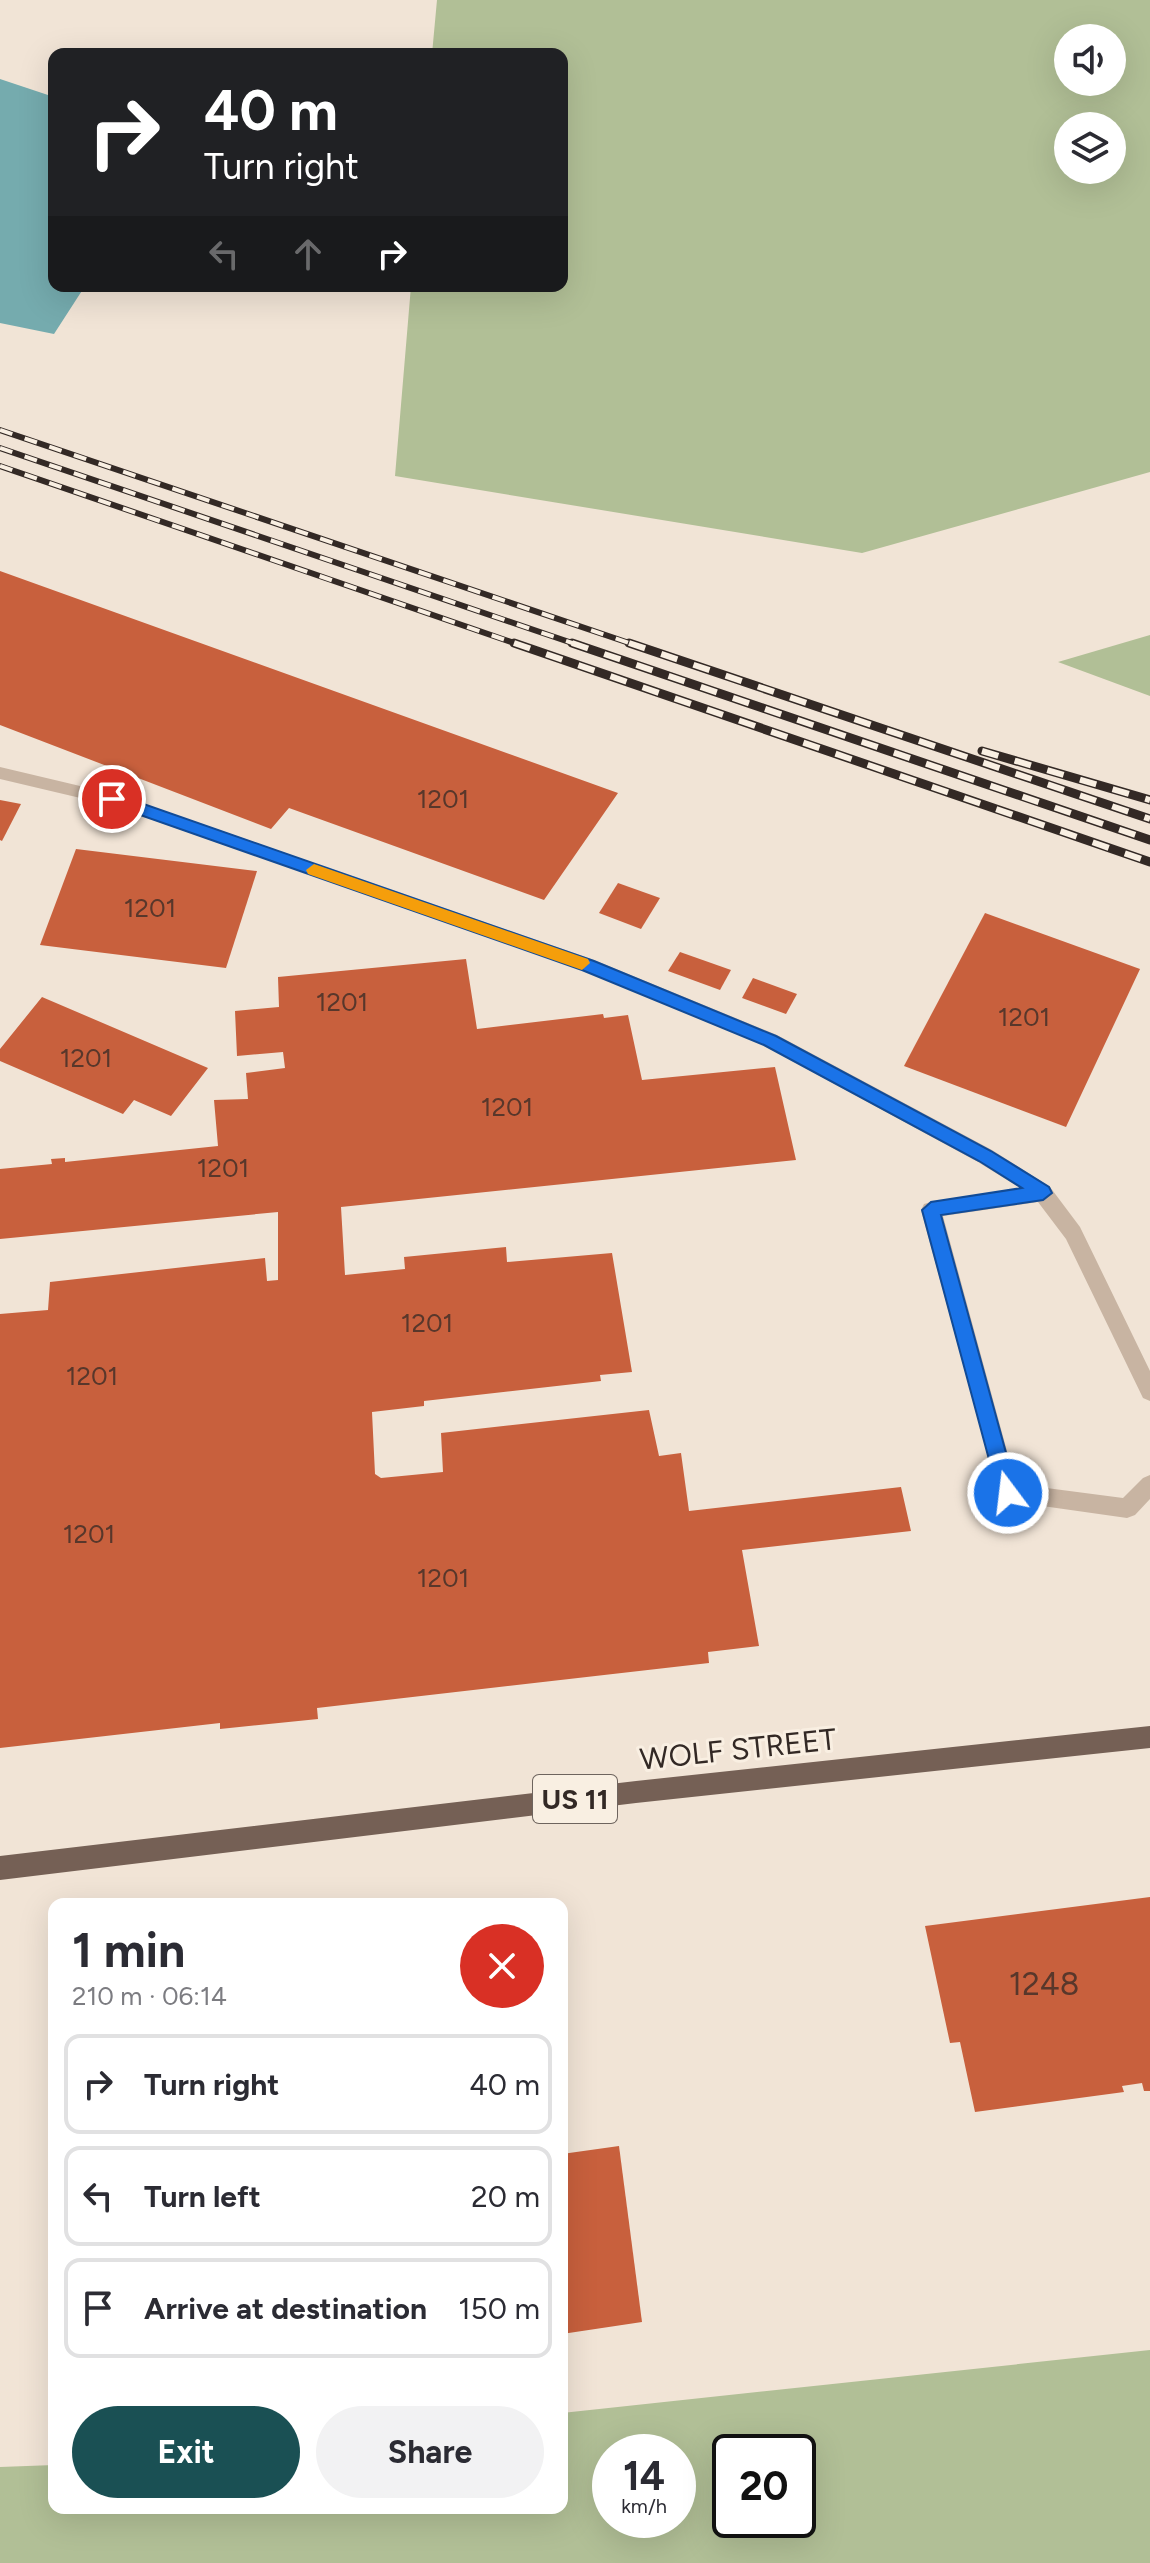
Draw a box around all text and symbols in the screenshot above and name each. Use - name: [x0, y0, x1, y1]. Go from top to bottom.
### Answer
- map controls: [1054, 24, 1126, 184]
- button: sound: [1054, 24, 1126, 96]
- text: 40 m: [204, 77, 338, 144]
- icon: right: [72, 80, 176, 184]
- button: layers: [1054, 112, 1126, 184]
- text: Turn right: [204, 145, 359, 188]
- icon: left: [202, 232, 246, 276]
- icon: ahead: [286, 232, 330, 276]
- icon: right: [370, 232, 414, 276]
- pin: [78, 765, 146, 833]
- icon: arrive: [90, 777, 134, 821]
- house number: 1201: [417, 783, 469, 815]
- house number: 1201: [124, 892, 176, 924]
- house number: 1201: [316, 986, 368, 1018]
- house number: 1201: [998, 1001, 1050, 1033]
- house number: 1201: [60, 1042, 112, 1074]
- house number: 1201: [481, 1091, 533, 1123]
- house number: 1201: [197, 1152, 249, 1184]
- house number: 1201: [401, 1307, 453, 1339]
- house number: 1201: [66, 1360, 118, 1392]
- position arrow: [966, 1451, 1050, 1535]
- house number: 1201: [63, 1518, 115, 1550]
- house number: 1201: [417, 1562, 469, 1594]
- street label: WOLF STREET: [638, 1720, 838, 1778]
- road number: US 11: [533, 1775, 617, 1823]
- text: 1 min: [72, 1921, 185, 1979]
- button: close: [460, 1924, 544, 2008]
- house number: 1248: [1009, 1965, 1079, 2003]
- text: 210 m · 06:14: [72, 1980, 227, 2012]
- icon: right: [76, 2062, 120, 2106]
- text: Turn right: [144, 2066, 279, 2103]
- text: 40 m: [469, 2066, 540, 2103]
- icon: left: [76, 2174, 120, 2218]
- text: Turn left: [144, 2178, 261, 2215]
- text: 20 m: [471, 2178, 540, 2215]
- icon: arrive: [76, 2286, 120, 2330]
- text: Arrive at destination: [144, 2290, 427, 2327]
- text: 150 m: [458, 2290, 540, 2327]
- button: Exit: [72, 2406, 300, 2498]
- button: Share: [316, 2406, 544, 2498]
- speed limit sign: 20: [712, 2434, 816, 2538]
- text: 14: [623, 2452, 665, 2500]
- text: km/h: [621, 2494, 667, 2518]

